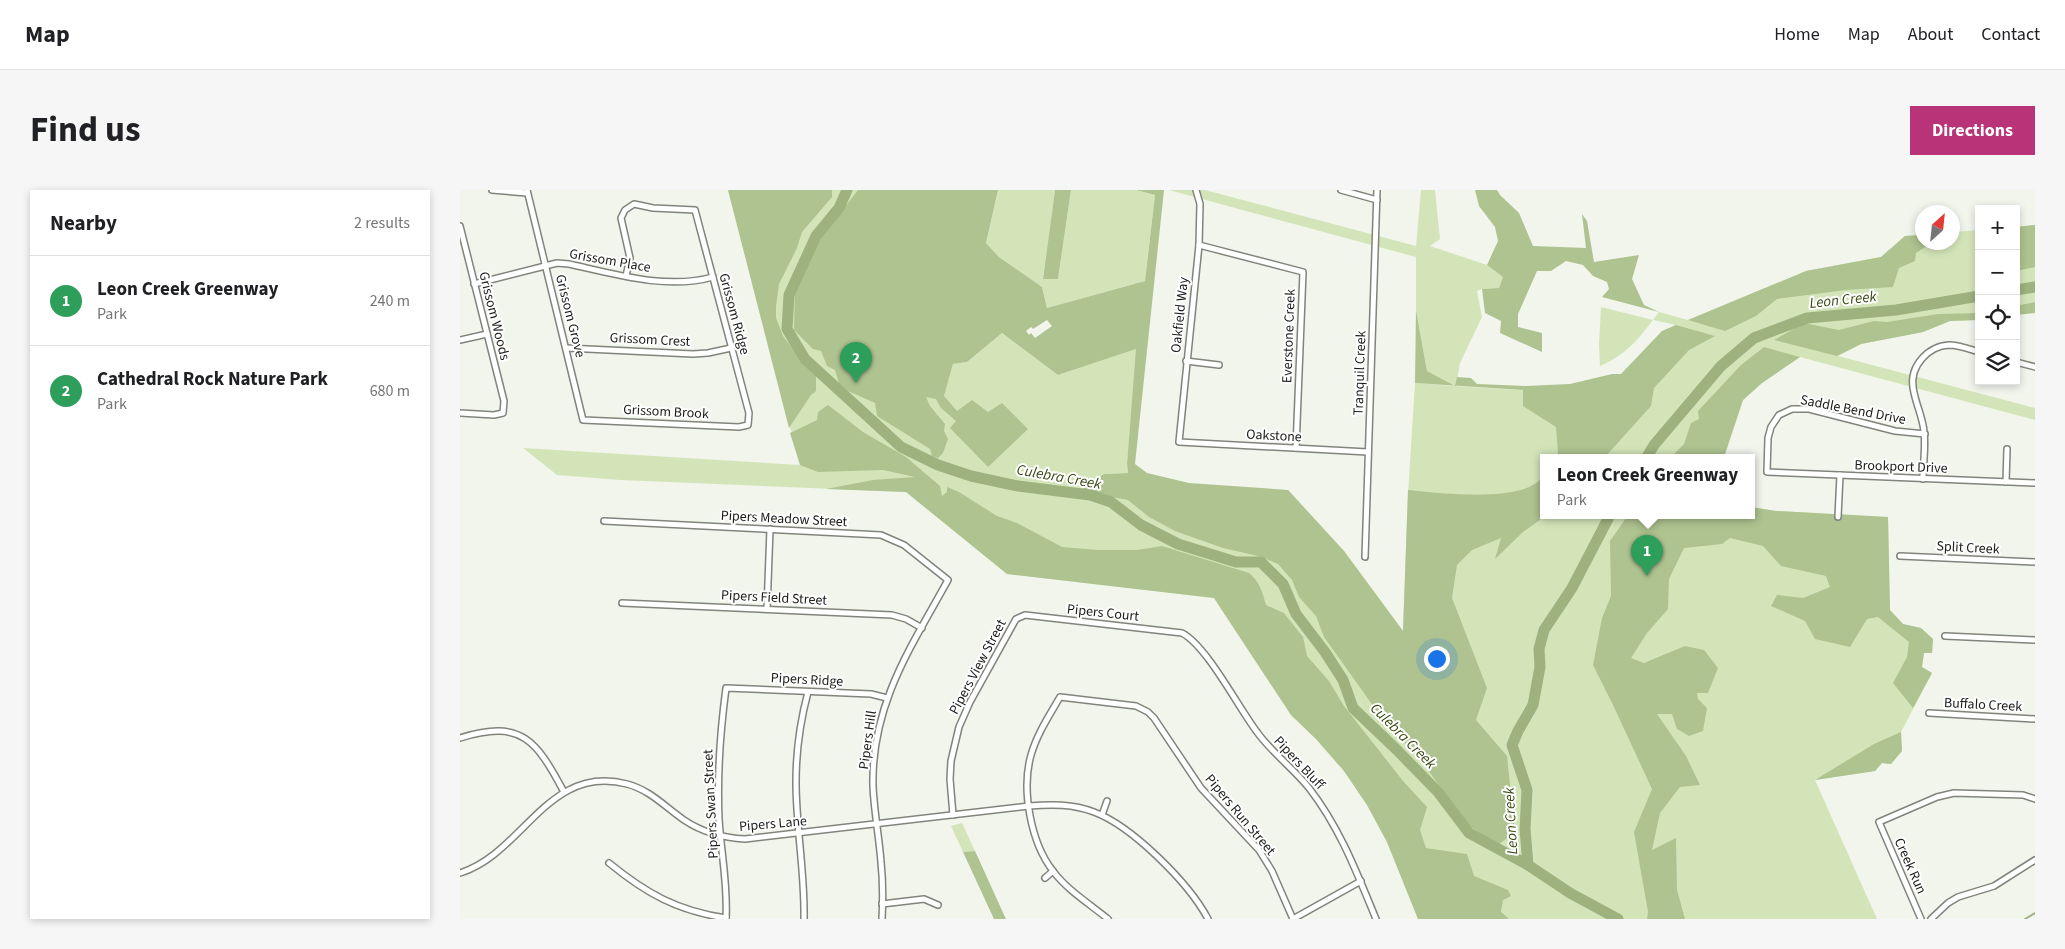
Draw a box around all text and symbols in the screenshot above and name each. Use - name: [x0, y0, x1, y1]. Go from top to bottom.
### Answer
- text: Map: [25, 17, 70, 52]
- text: Home: [1774, 22, 1820, 47]
- text: Map: [1848, 22, 1880, 47]
- text: About: [1908, 22, 1953, 47]
- text: Contact: [1981, 22, 2040, 47]
- text: Find us: [30, 105, 140, 155]
- button: Directions: [1910, 106, 2035, 155]
- north arrow: [1915, 205, 1960, 250]
- map controls: [1975, 205, 2020, 385]
- button: +: [1975, 205, 2020, 250]
- text: Nearby: [50, 208, 117, 238]
- text: 2 results: [354, 212, 410, 234]
- street label: Grissom Place: [568, 244, 652, 278]
- button: −: [1975, 250, 2020, 295]
- street label: Grissom Woods: [473, 270, 515, 362]
- street label: Grissom Ridge: [714, 271, 754, 357]
- street label: Grissom Grove: [550, 272, 590, 360]
- text: Leon Creek Greenway: [97, 276, 278, 303]
- street label: Oakfield Way: [1166, 276, 1194, 354]
- water label: Leon Creek: [1808, 286, 1878, 314]
- street label: Everstone Creek: [1277, 289, 1301, 383]
- text: 1: [62, 290, 70, 312]
- text: 240 m: [370, 290, 410, 312]
- button: locate: [1975, 295, 2020, 340]
- text: Park: [97, 303, 127, 325]
- street label: Grissom Crest: [609, 328, 691, 352]
- street label: Tranquil Creek: [1349, 330, 1371, 416]
- button: layers: [1975, 340, 2020, 385]
- pin: 2: [840, 342, 872, 383]
- text: Cathedral Rock Nature Park: [97, 366, 328, 393]
- text: 2: [62, 380, 70, 402]
- text: 680 m: [370, 380, 410, 402]
- street label: Saddle Bend Drive: [1799, 390, 1908, 430]
- text: Park: [97, 393, 127, 415]
- street label: Grissom Brook: [623, 400, 709, 424]
- street label: Oakstone: [1246, 425, 1302, 447]
- popup: [1540, 454, 1755, 519]
- street label: Brookport Drive: [1854, 455, 1948, 479]
- water label: Culebra Creek: [1015, 459, 1104, 495]
- text: Leon Creek Greenway: [1557, 462, 1738, 489]
- text: Park: [1557, 489, 1587, 511]
- street label: Pipers Meadow Street: [720, 506, 848, 532]
- pin: 1: [1631, 535, 1663, 576]
- street label: Split Creek: [1936, 536, 2000, 560]
- street label: Pipers Field Street: [721, 585, 828, 611]
- street label: Pipers Court: [1066, 599, 1140, 627]
- street label: Pipers View Street: [944, 616, 1012, 718]
- your location: [1424, 646, 1450, 672]
- street label: Pipers Ridge: [770, 668, 844, 692]
- street label: Buffalo Creek: [1943, 693, 2023, 717]
- water label: Culebra Creek: [1365, 698, 1441, 774]
- street label: Pipers Hill: [854, 709, 882, 771]
- street label: Pipers Bluff: [1269, 732, 1330, 795]
- street label: Pipers Swan Street: [698, 749, 724, 859]
- street label: Pipers Run Street: [1200, 770, 1280, 860]
- water label: Leon Creek: [1499, 786, 1523, 855]
- street label: Pipers Lane: [738, 811, 808, 837]
- street label: Creek Run: [1889, 835, 1931, 897]

